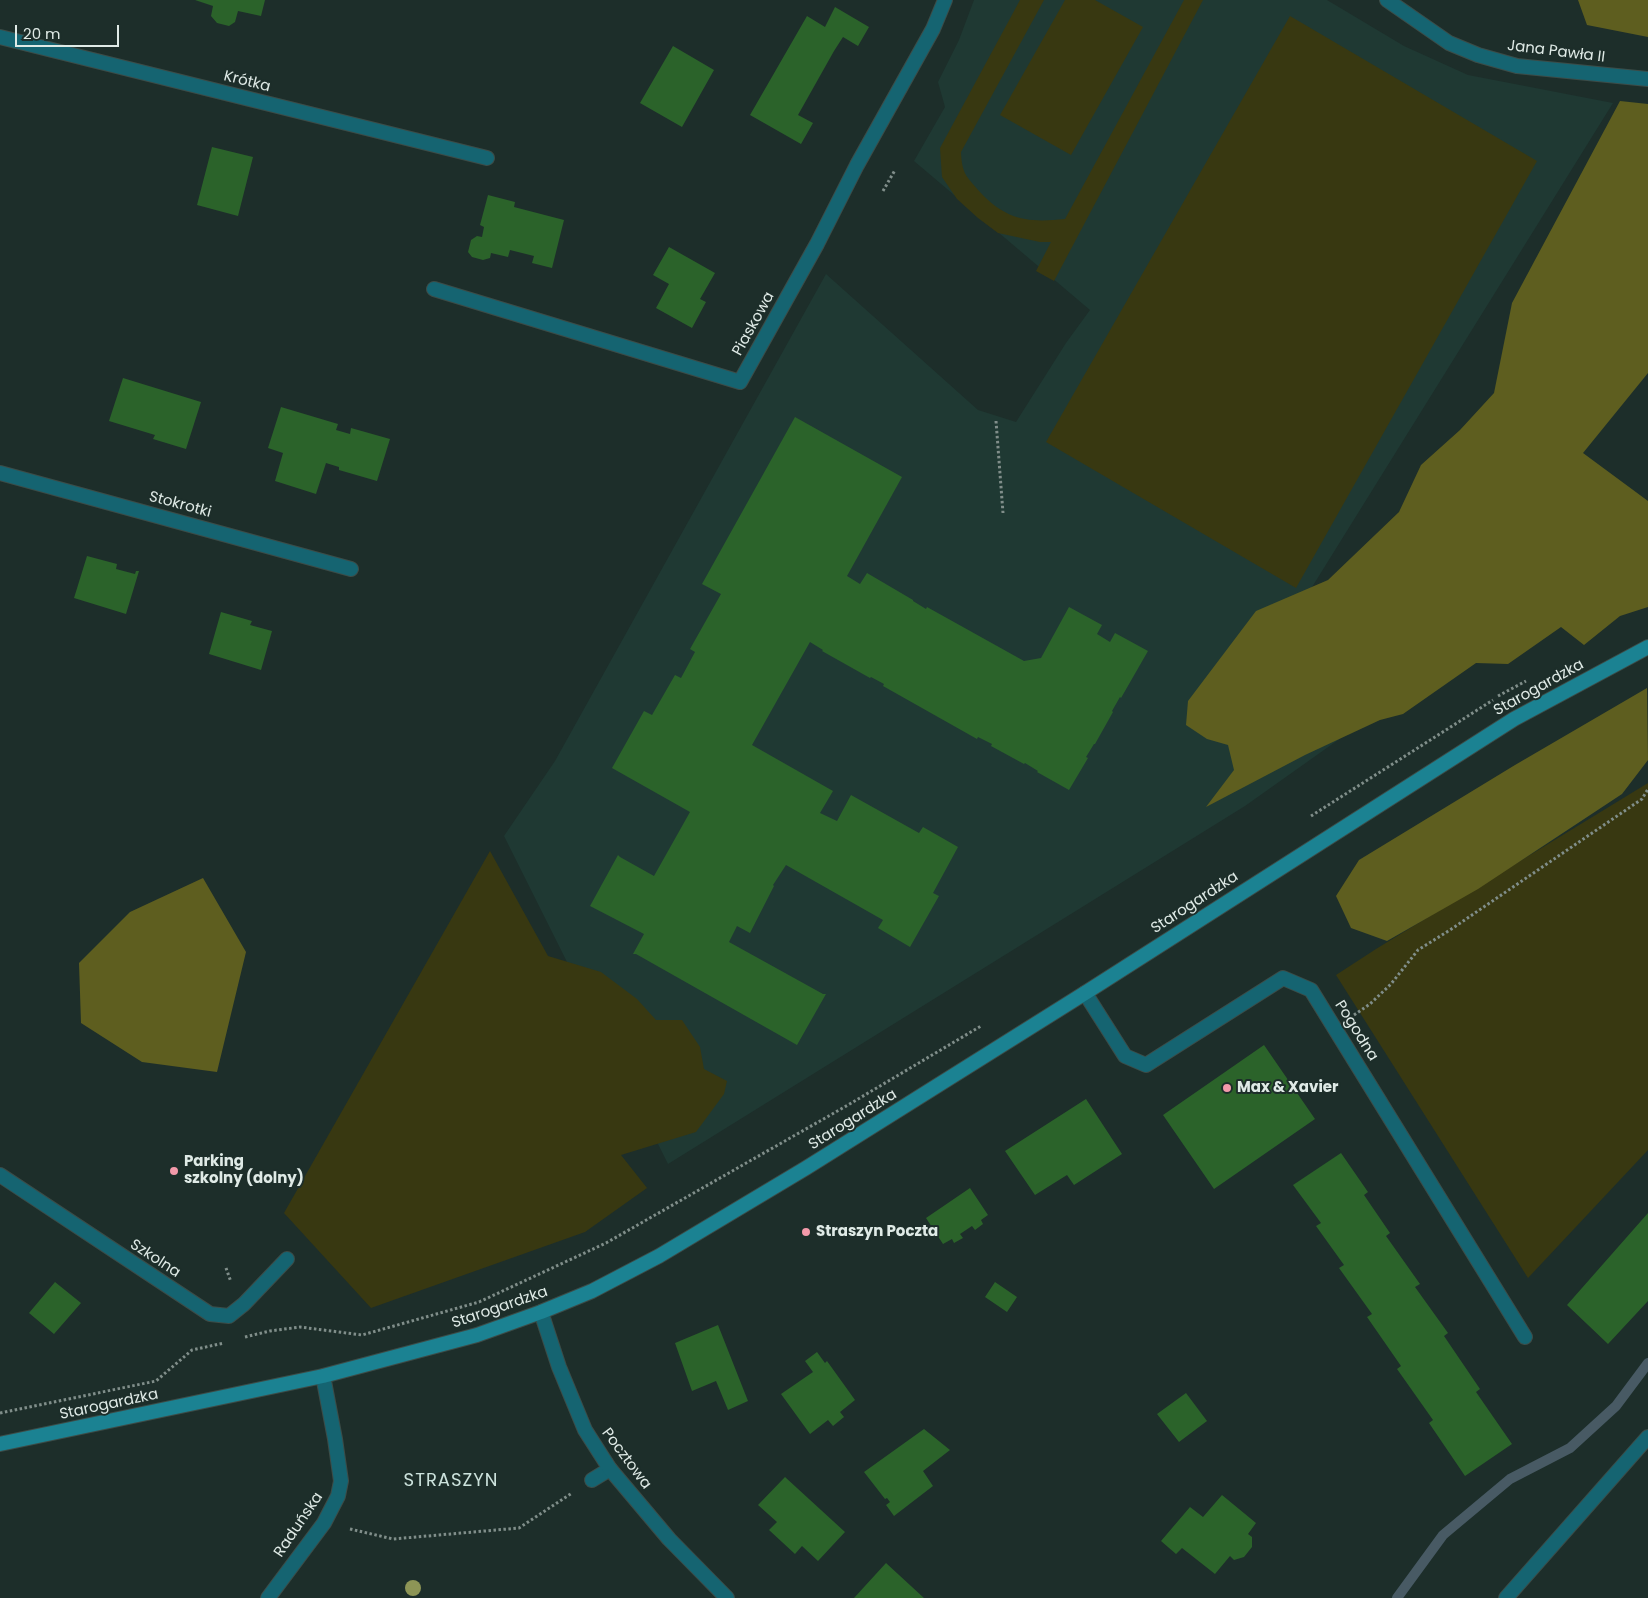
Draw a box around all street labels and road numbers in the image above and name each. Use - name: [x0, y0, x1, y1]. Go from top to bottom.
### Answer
- street label: Jana Pawła II: [1506, 37, 1606, 67]
- street label: Krótka: [222, 68, 272, 96]
- street label: Piaskowa: [729, 289, 779, 359]
- street label: Stokrotki: [147, 488, 213, 522]
- street label: Starogardzka: [1491, 656, 1587, 720]
- street label: Starogardzka: [1148, 868, 1242, 938]
- street label: Pogodna: [1330, 997, 1382, 1065]
- street label: Starogardzka: [806, 1086, 900, 1154]
- street label: Szkolna: [126, 1236, 184, 1282]
- street label: Starogardzka: [450, 1283, 550, 1333]
- street label: Starogardzka: [58, 1386, 160, 1424]
- street label: Pocztowa: [597, 1425, 655, 1493]
- street label: Raduńska: [271, 1489, 327, 1561]

